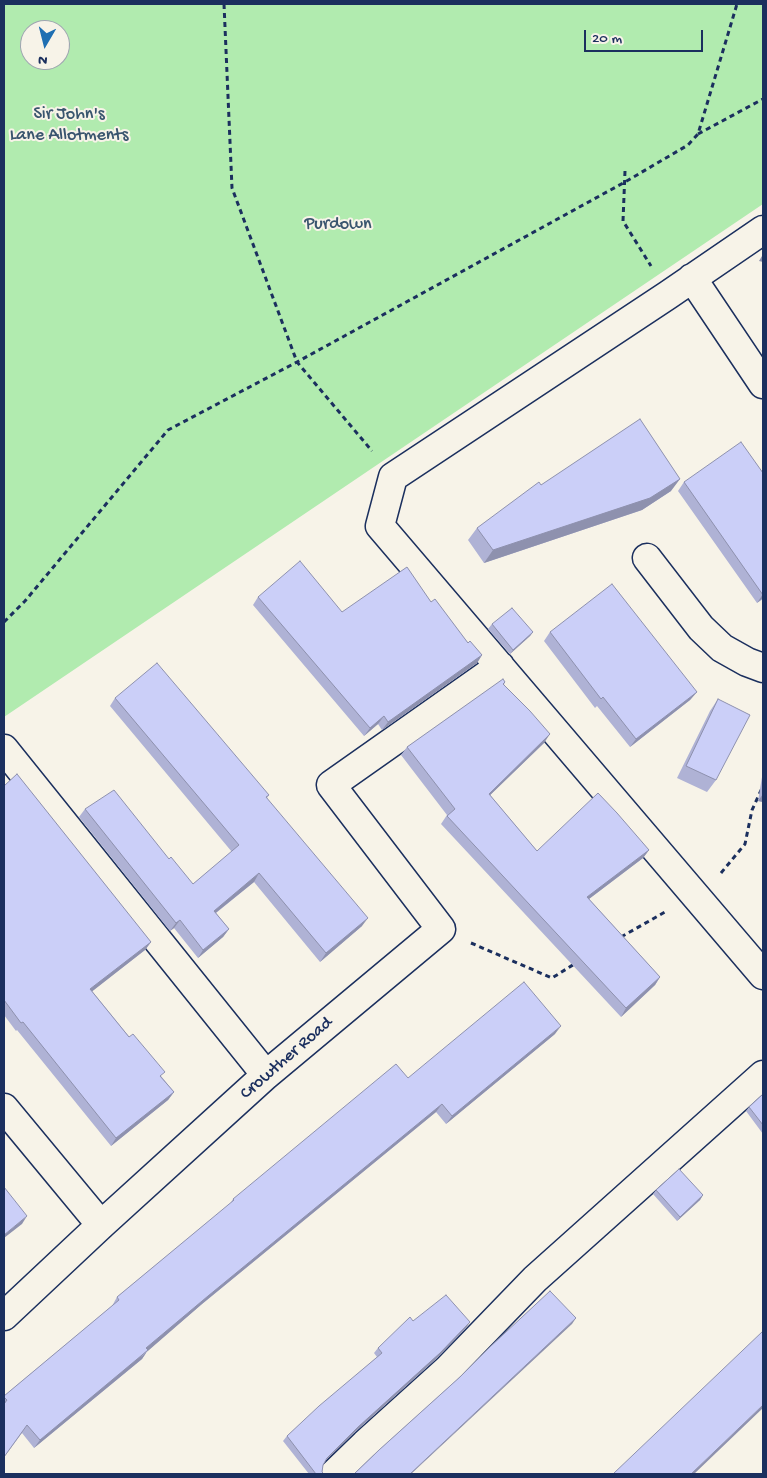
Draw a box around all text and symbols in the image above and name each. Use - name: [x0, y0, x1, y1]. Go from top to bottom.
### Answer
- north arrow: [20, 20, 70, 70]
- scale bar: [587, 20, 706, 52]
- text: 20 m: [592, 30, 622, 48]
- text: N: [37, 50, 49, 68]
- park label: Sir John's Lane Allotments: [10, 104, 128, 146]
- park label: Purdown: [304, 214, 372, 236]
- street label: Crowther Road: [236, 1013, 338, 1105]

